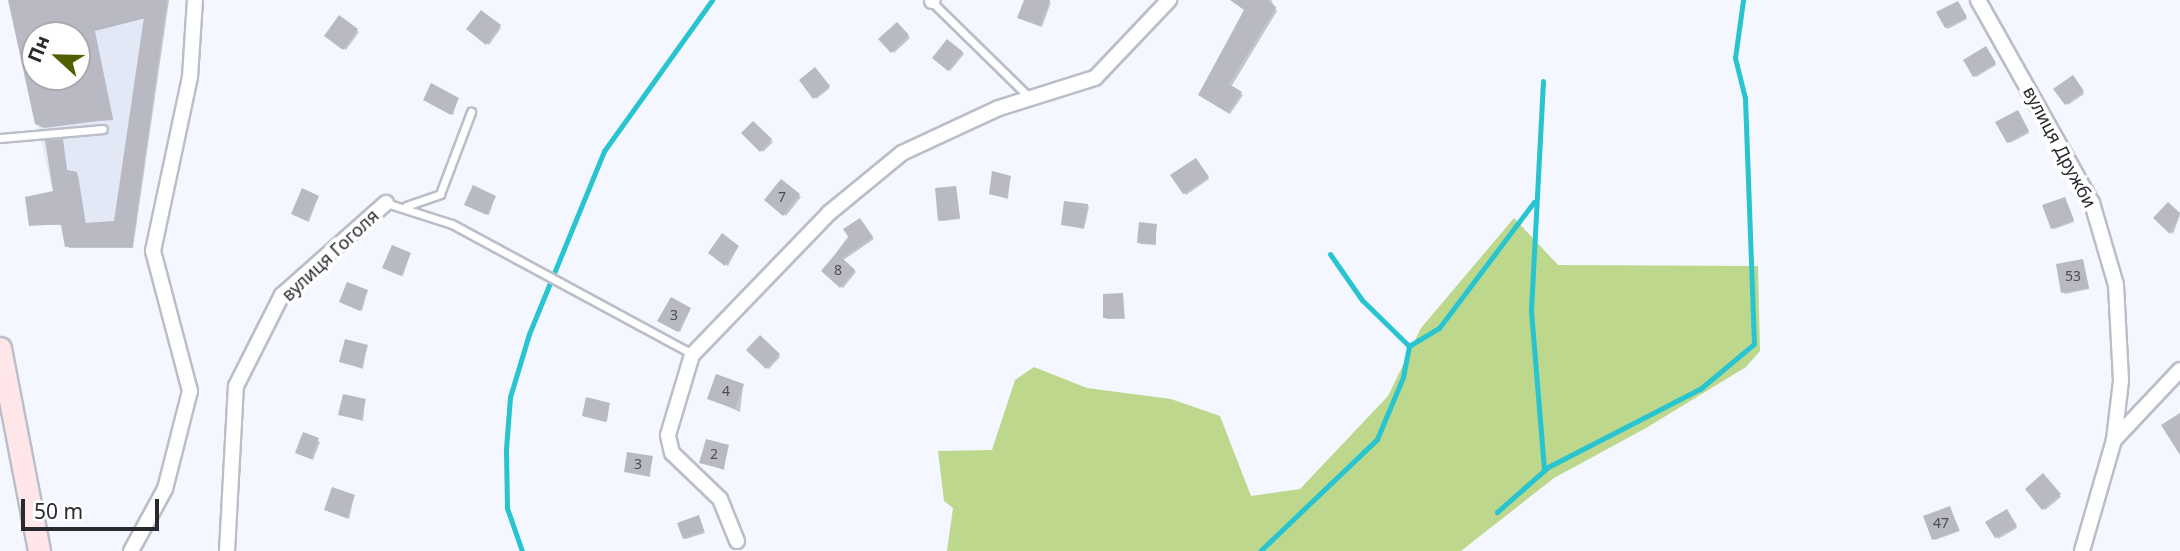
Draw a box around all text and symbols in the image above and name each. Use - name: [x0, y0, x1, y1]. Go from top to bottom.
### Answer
- north arrow: [21, 21, 91, 91]
- text: Пн: [21, 32, 55, 66]
- street label: вулиця Дружби: [2019, 83, 2101, 211]
- house number: 7: [778, 189, 786, 205]
- street label: вулиця Гоголя: [277, 205, 383, 305]
- house number: 8: [834, 262, 842, 278]
- house number: 53: [2065, 268, 2081, 284]
- house number: 3: [670, 307, 678, 323]
- house number: 4: [722, 383, 730, 399]
- house number: 2: [710, 446, 718, 462]
- house number: 3: [634, 456, 642, 472]
- scale bar: [24, 484, 163, 528]
- text: 50 m: [34, 497, 83, 525]
- house number: 47: [1933, 515, 1949, 531]

